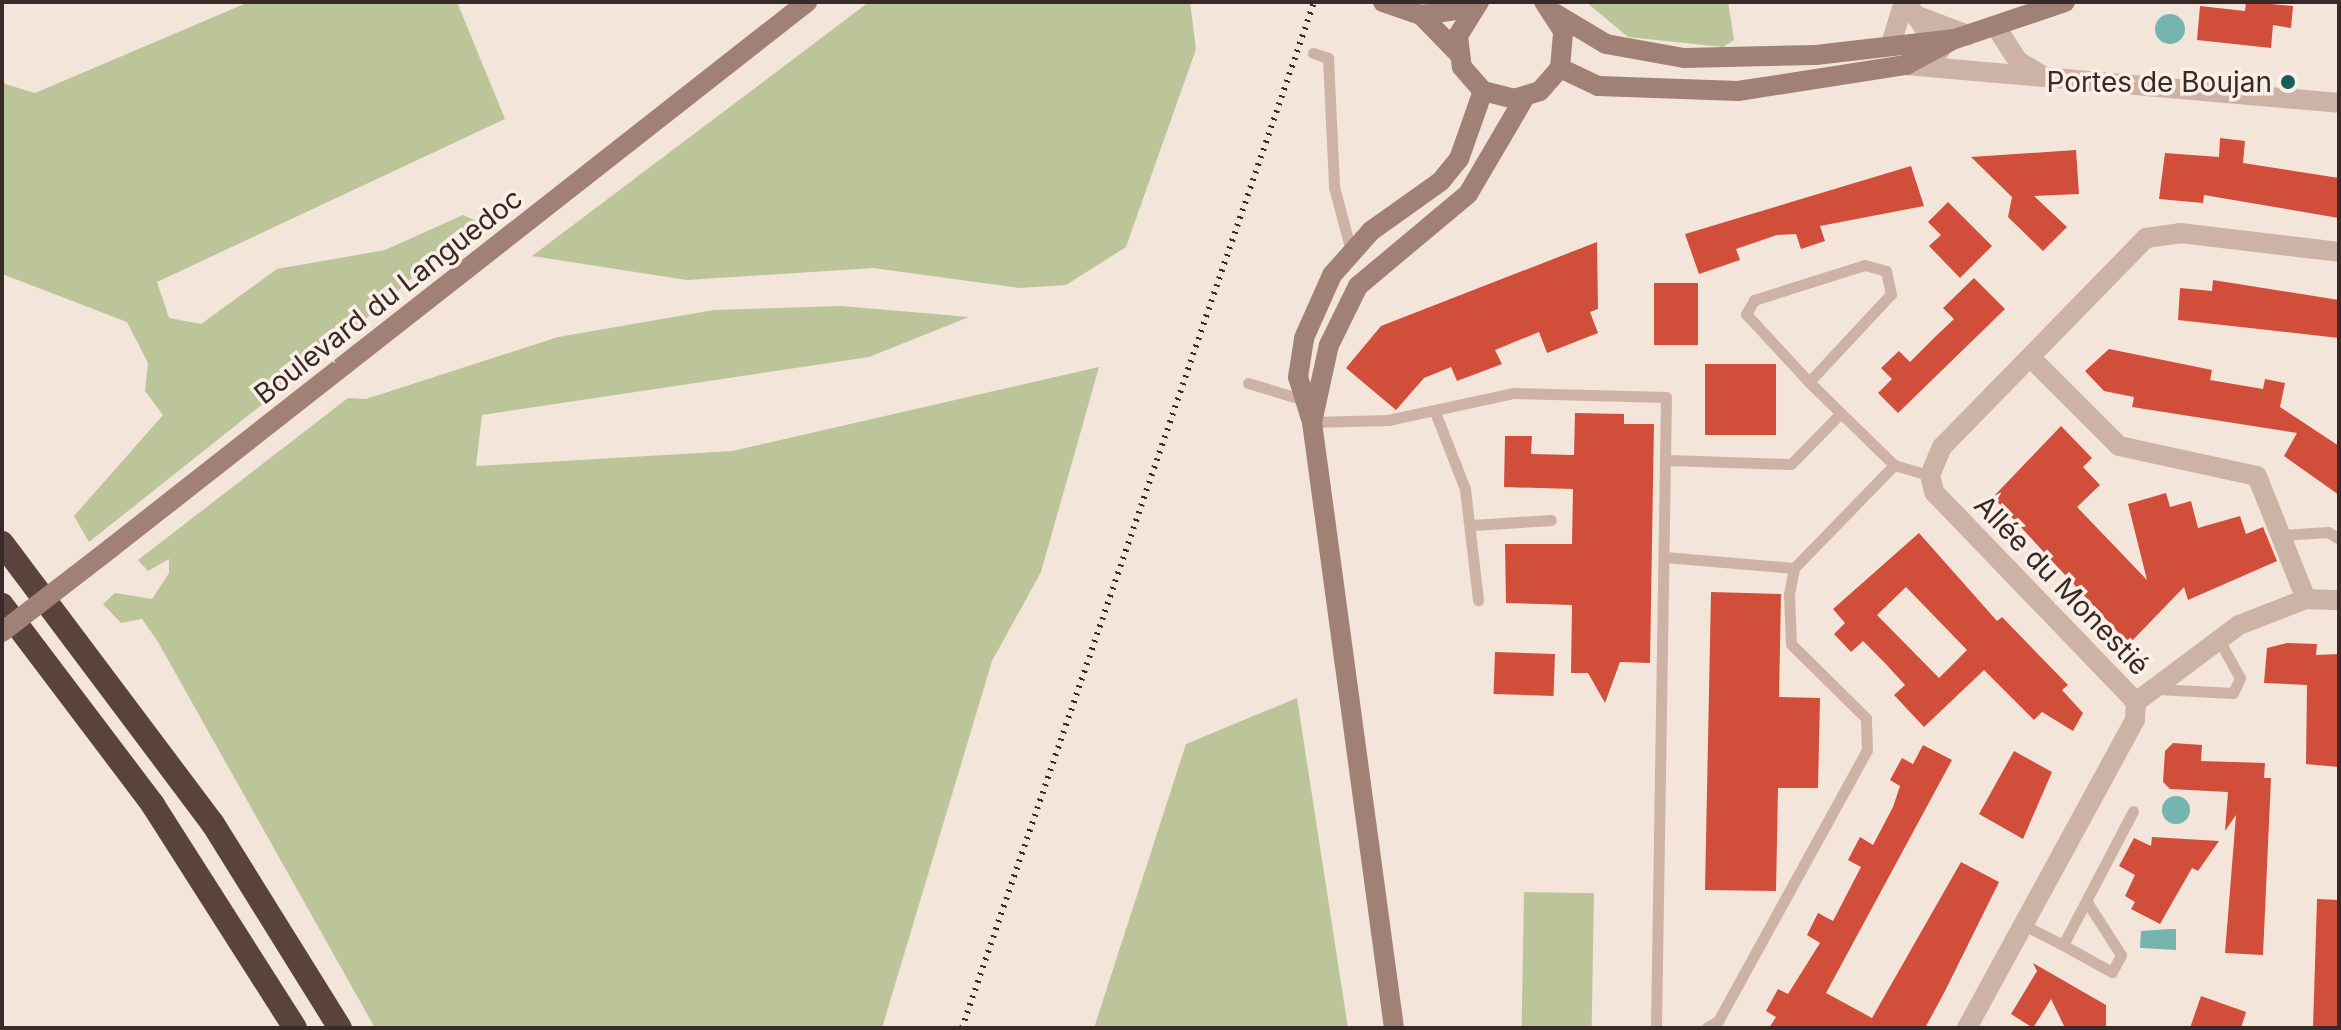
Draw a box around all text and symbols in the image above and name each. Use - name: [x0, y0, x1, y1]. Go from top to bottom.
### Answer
- place label: Portes de Boujan: [2047, 65, 2272, 99]
- marker: Portes de Boujan: [2279, 73, 2297, 91]
- street label: Boulevard du Languedoc: [248, 181, 528, 411]
- street label: Allée du Monestié: [1968, 488, 2156, 682]

